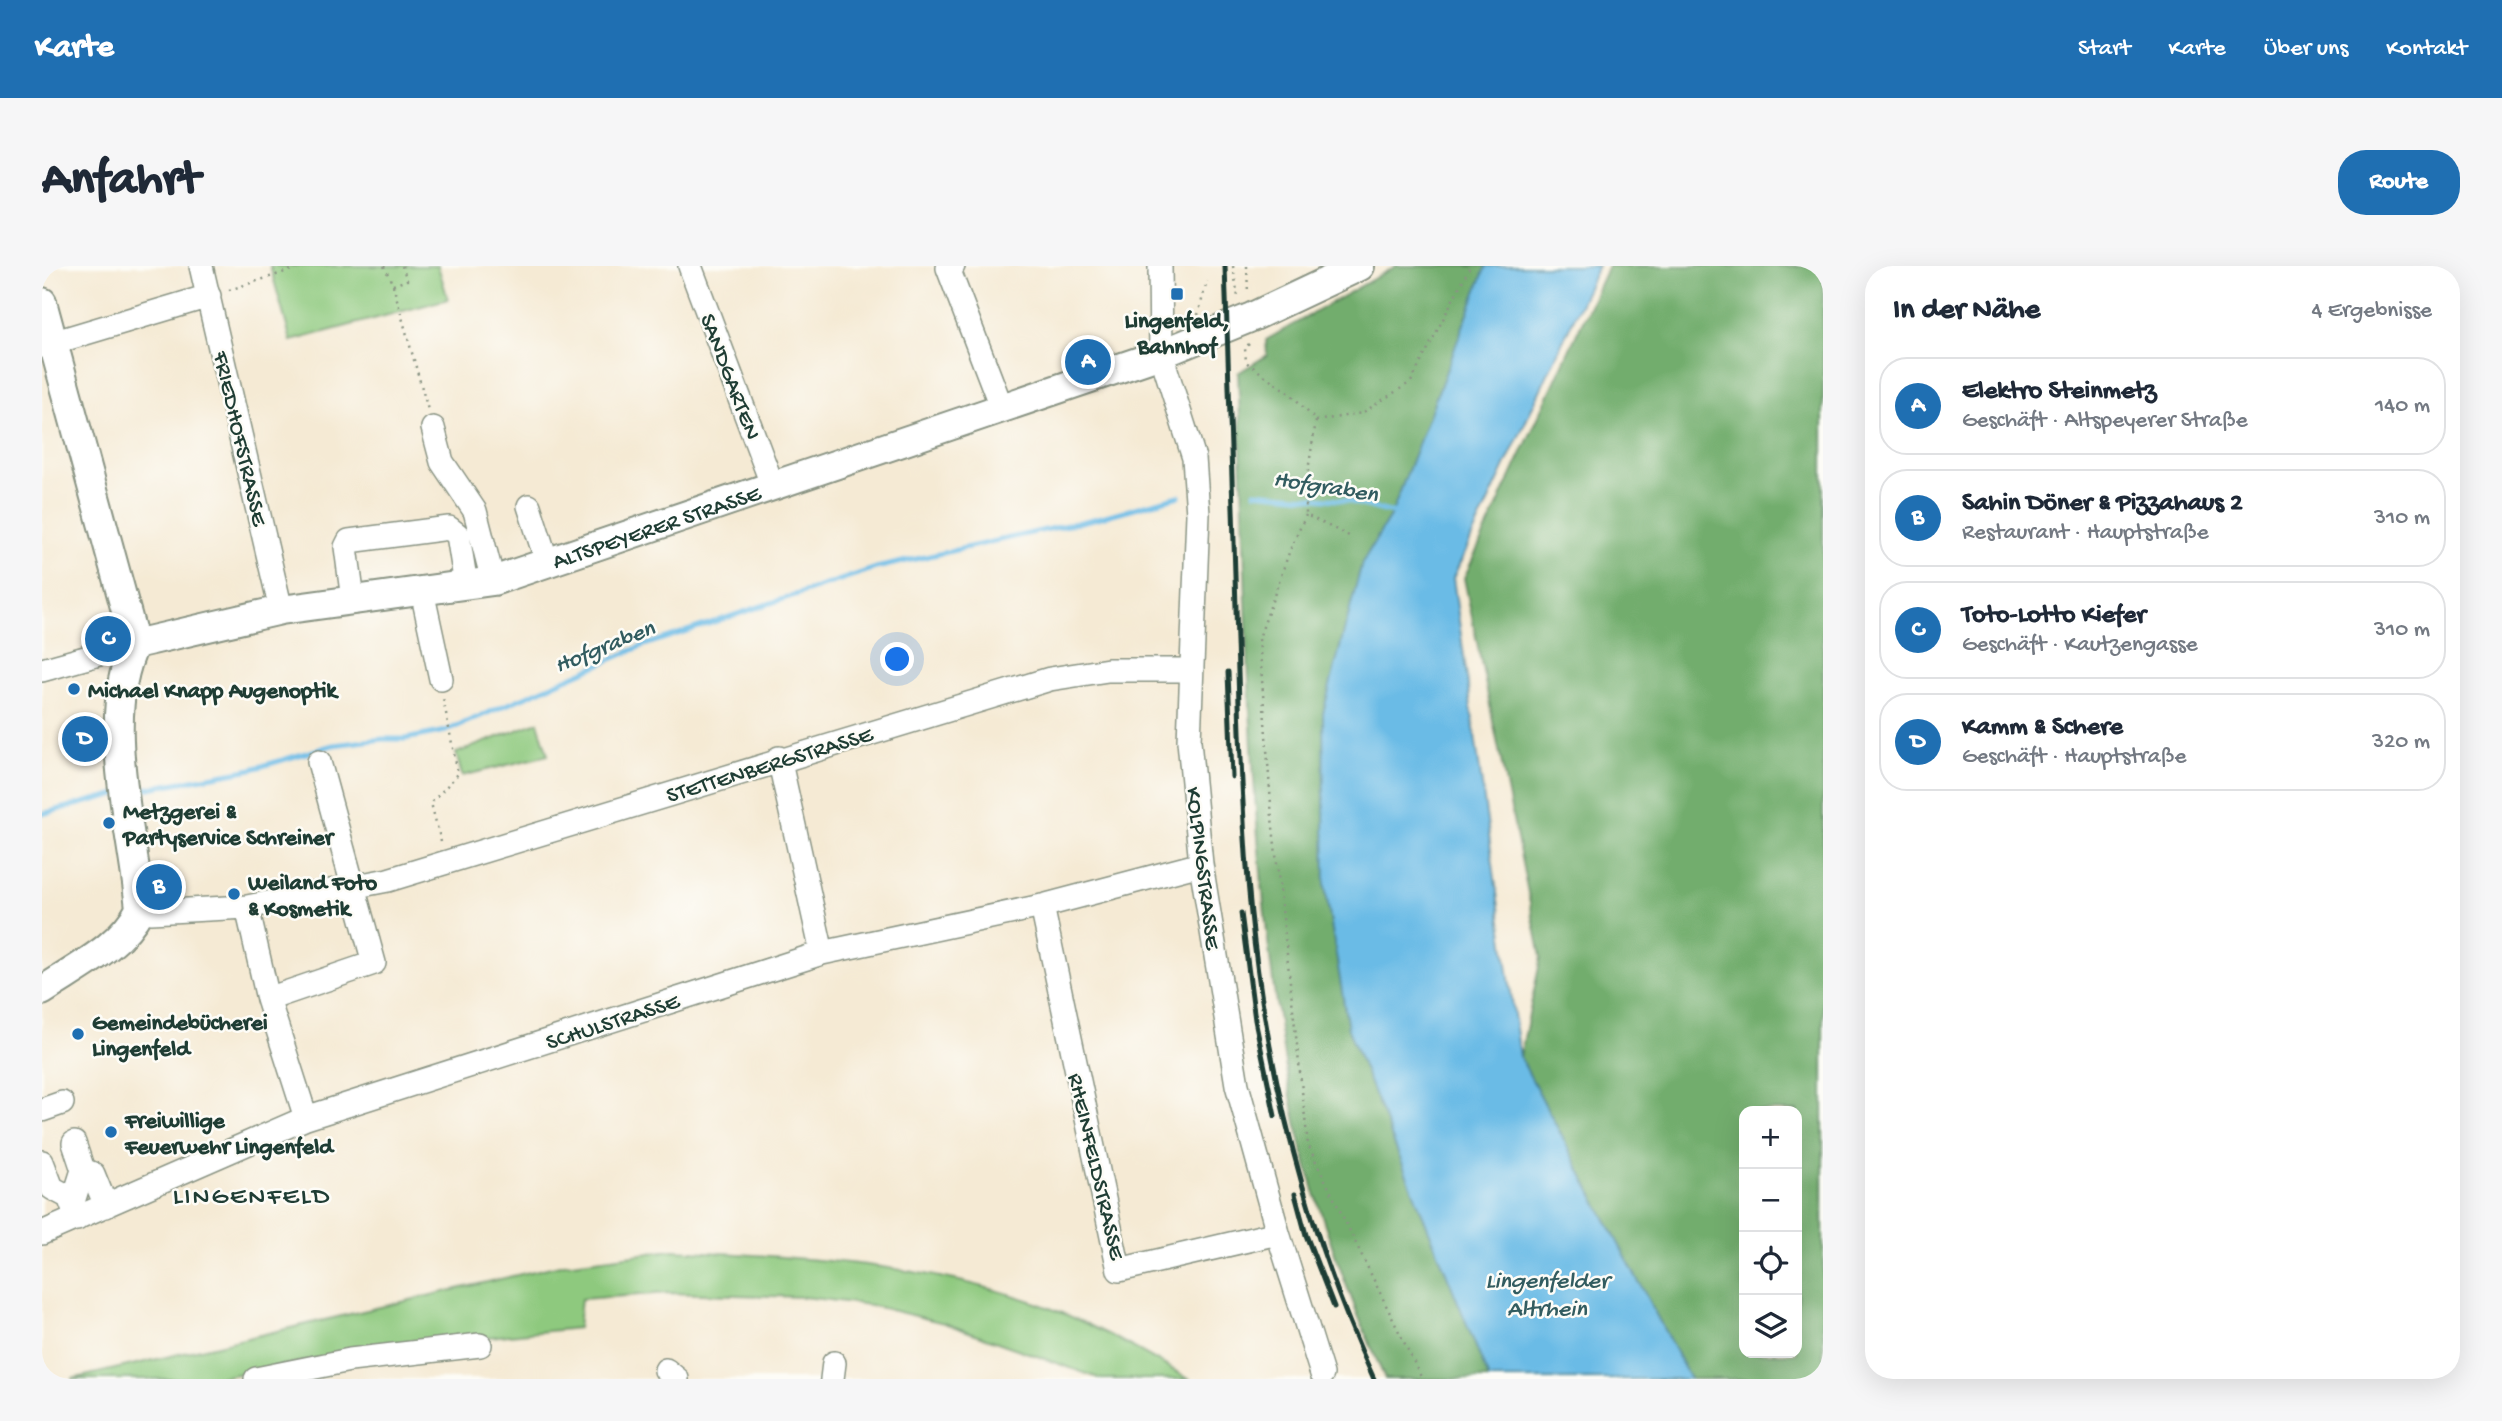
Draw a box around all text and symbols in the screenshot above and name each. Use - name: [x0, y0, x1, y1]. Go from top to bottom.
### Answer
- text: Karte: [35, 30, 114, 68]
- text: Start: [2078, 35, 2130, 64]
- text: Karte: [2168, 35, 2226, 64]
- text: Über uns: [2264, 35, 2348, 64]
- text: Kontakt: [2386, 35, 2467, 64]
- button: Route: [2338, 150, 2460, 215]
- text: Anfahrt: [42, 153, 200, 211]
- marker: Lingenfeld, Bahnhof: [1169, 286, 1185, 302]
- text: In der Nähe: [1893, 294, 2040, 329]
- text: 4 Ergebnisse: [2311, 298, 2432, 325]
- place label: Lingenfeld, Bahnhof: [1125, 309, 1229, 362]
- street label: SANDGARTEN: [692, 311, 765, 444]
- pin: A: [1065, 336, 1111, 388]
- street label: FRIEDHOFSTRASSE: [205, 348, 272, 530]
- text: Elektro Steinmetz: [1962, 377, 2156, 408]
- text: A: [1911, 393, 1925, 420]
- text: 140 m: [2375, 393, 2430, 420]
- text: Geschäft · Altspeyerer Straße: [1962, 408, 2248, 435]
- water label: Hofgraben: [1271, 466, 1380, 511]
- street label: ALTSPEYERER STRASSE: [549, 480, 766, 577]
- text: Sahin Döner & Pizzahaus 2: [1962, 489, 2243, 520]
- text: B: [1912, 505, 1924, 532]
- text: 310 m: [2374, 505, 2430, 532]
- text: Restaurant · Hauptstraße: [1962, 520, 2209, 547]
- text: Toto-Lotto Kiefer: [1962, 601, 2146, 632]
- pin: C: [85, 613, 131, 665]
- water label: Hofgraben: [551, 615, 660, 681]
- text: C: [1912, 617, 1924, 644]
- text: 310 m: [2374, 617, 2430, 644]
- text: Geschäft · Kautzengasse: [1962, 632, 2198, 659]
- your location: [880, 642, 914, 676]
- place label: Michael Knapp Augenoptik: [88, 679, 340, 706]
- marker: Michael Knapp Augenoptik: [66, 681, 82, 697]
- pin: D: [62, 713, 108, 765]
- text: Kamm & Schere: [1962, 713, 2123, 744]
- street label: STETTENBERGSTRASSE: [664, 722, 878, 811]
- text: D: [1911, 729, 1926, 756]
- text: 320 m: [2372, 729, 2430, 756]
- text: Geschäft · Hauptstraße: [1962, 744, 2186, 771]
- street label: KOLPINGSTRASSE: [1178, 786, 1225, 953]
- place label: Metzgerei & Partyservice Schreiner: [121, 800, 336, 853]
- marker: Metzgerei & Partyservice Schreiner: [101, 815, 117, 831]
- pin: B: [136, 861, 182, 913]
- place label: Weiland Foto & Kosmetik: [247, 871, 377, 924]
- marker: Weiland Foto & Kosmetik: [226, 886, 242, 902]
- street label: SCHULSTRASSE: [543, 989, 685, 1058]
- place label: Gemeindebücherei Lingenfeld: [92, 1011, 268, 1064]
- marker: Gemeindebücherei Lingenfeld: [70, 1026, 86, 1042]
- street label: RHEINFELDSTRASSE: [1060, 1071, 1130, 1264]
- map controls: [1739, 1106, 1802, 1358]
- button: +: [1739, 1106, 1802, 1169]
- place label: Freiwillige Feuerwehr Lingenfeld: [124, 1109, 335, 1162]
- marker: Freiwillige Feuerwehr Lingenfeld: [103, 1124, 119, 1140]
- button: −: [1739, 1169, 1802, 1232]
- district label: LINGENFELD: [173, 1183, 331, 1214]
- button: locate: [1739, 1232, 1802, 1295]
- water label: Lingenfelder Altrhein: [1486, 1268, 1613, 1325]
- button: layers: [1739, 1295, 1802, 1358]

